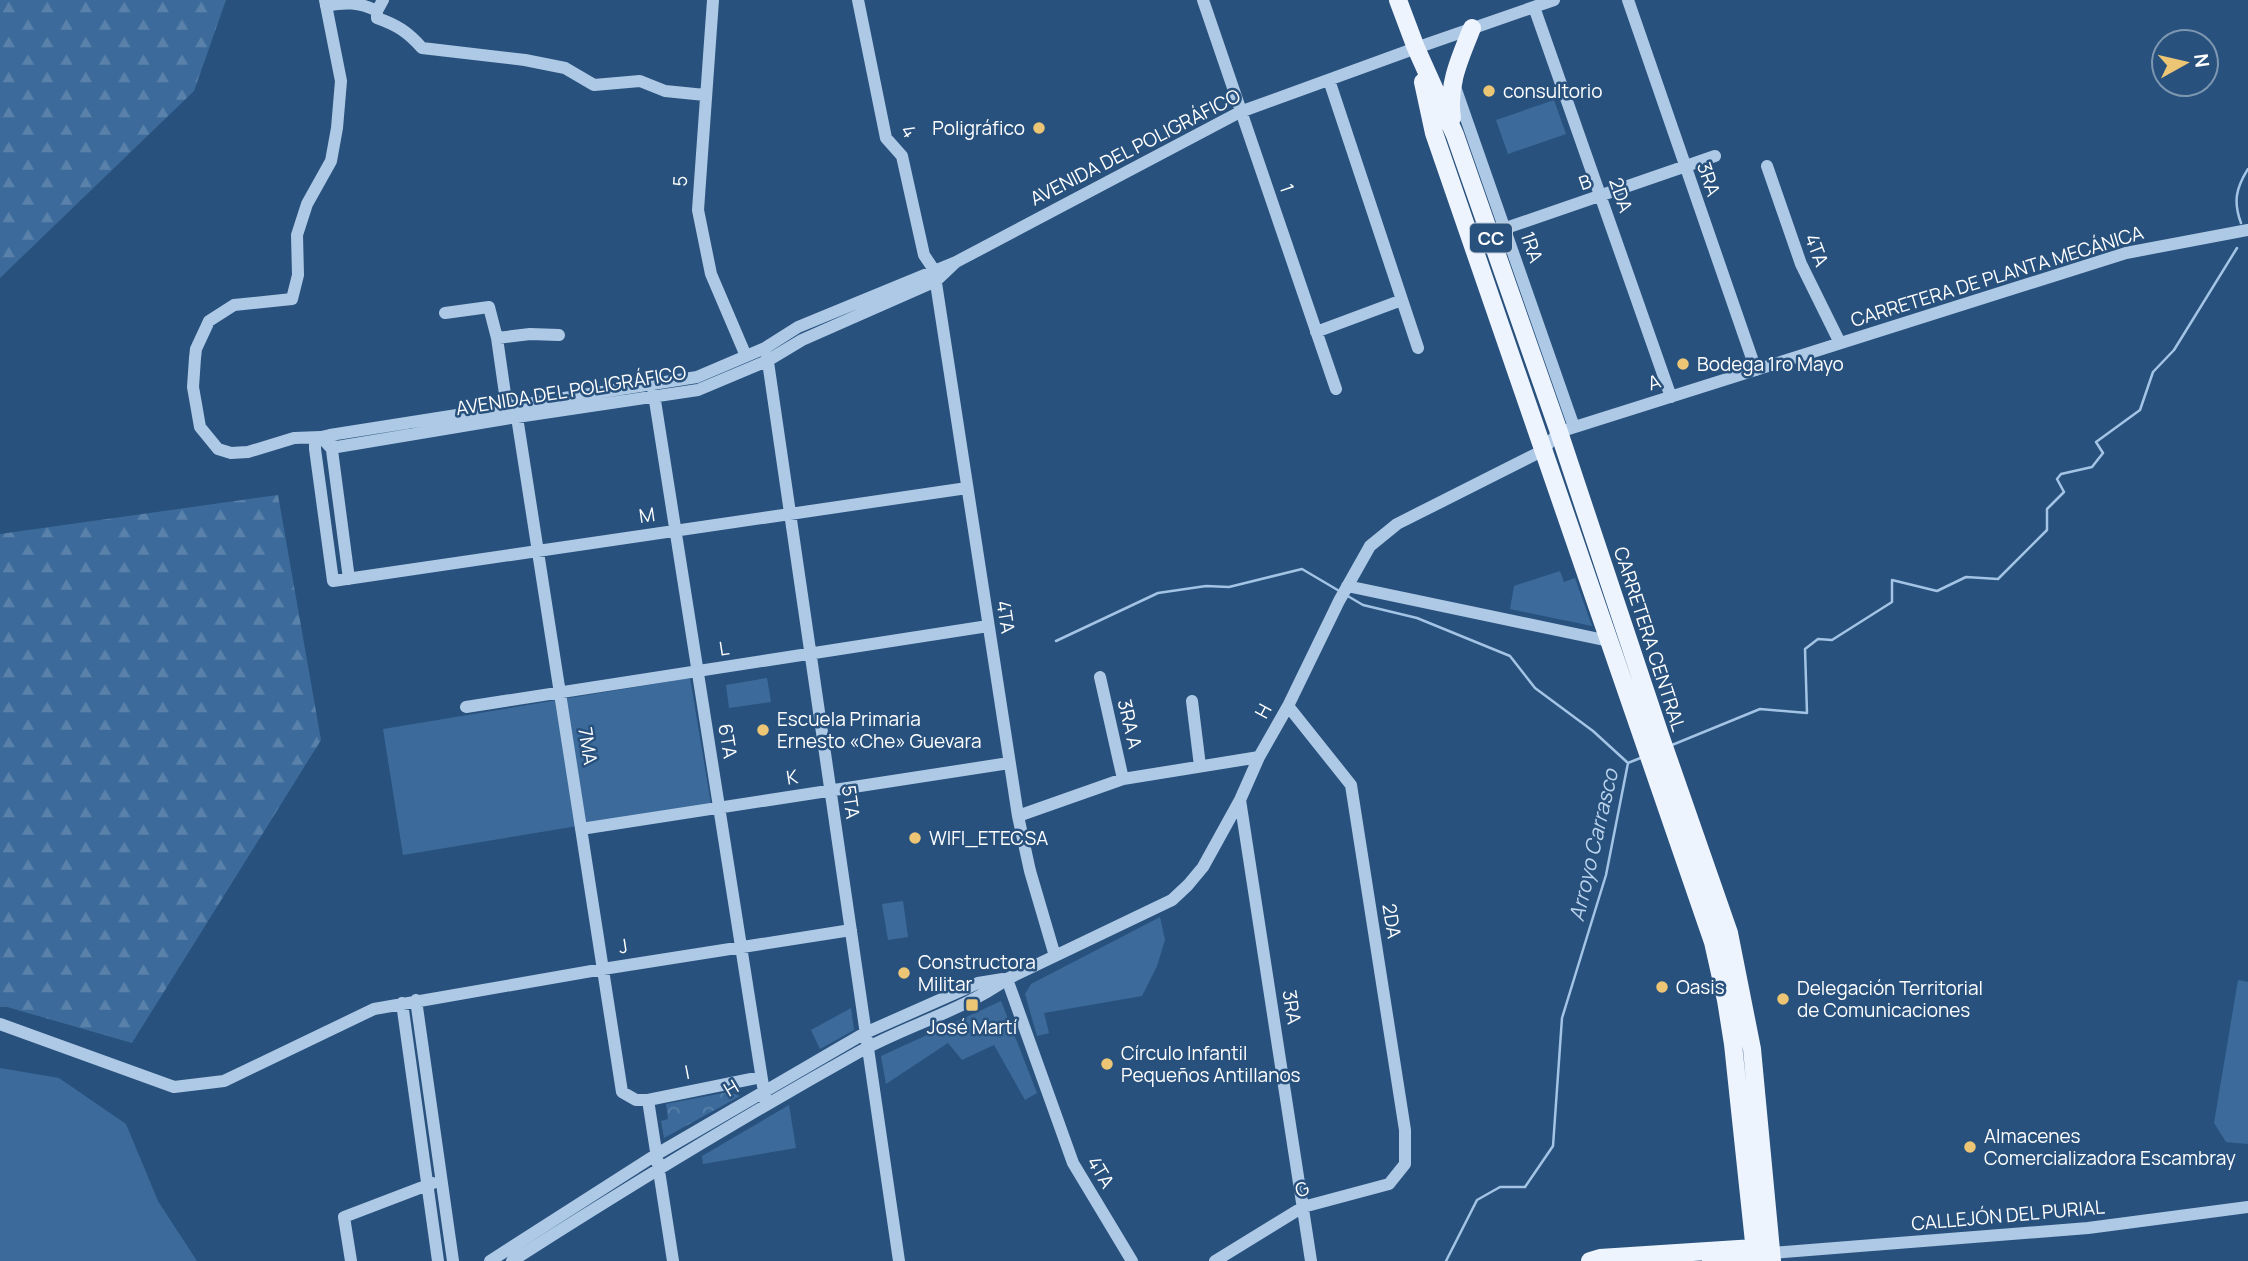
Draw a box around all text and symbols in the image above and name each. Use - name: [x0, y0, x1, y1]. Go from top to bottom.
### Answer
- north arrow: [2150, 28, 2220, 98]
- text: N: [2188, 52, 2216, 69]
- place label: consultorio: [1503, 78, 1602, 104]
- street label: AVENIDA DEL POLIGRÁFICO: [1025, 82, 1245, 211]
- marker: consultorio: [1481, 83, 1497, 99]
- place label: Poligráfico: [932, 115, 1025, 141]
- street label: 4: [895, 119, 923, 143]
- marker: Poligráfico: [1031, 120, 1047, 136]
- street label: 3RA: [1691, 158, 1727, 200]
- street label: B: [1575, 168, 1595, 196]
- street label: 2DA: [1603, 174, 1639, 216]
- street label: 5: [667, 175, 693, 187]
- street label: 1: [1274, 180, 1300, 196]
- street label: CARRETERA DE PLANTA MECÁNICA: [1848, 219, 2146, 333]
- road number: CC: [1470, 224, 1512, 252]
- street label: 1RA: [1515, 228, 1549, 266]
- street label: 4TA: [1799, 230, 1835, 270]
- place label: Bodega 1ro Mayo: [1697, 351, 1844, 377]
- marker: Bodega 1ro Mayo: [1675, 356, 1691, 372]
- street label: AVENIDA DEL POLIGRÁFICO: [454, 359, 688, 421]
- street label: A: [1644, 368, 1664, 396]
- street label: M: [637, 501, 657, 529]
- street label: CARRETERA CENTRAL: [1608, 543, 1692, 735]
- street label: 4TA: [991, 599, 1021, 635]
- street label: L: [717, 634, 731, 662]
- street label: 3RA A: [1112, 697, 1148, 751]
- street label: H: [1248, 699, 1278, 723]
- place label: Escuela Primaria Ernesto «Che» Guevara: [777, 706, 981, 754]
- street label: 6TA: [712, 722, 744, 760]
- marker: Escuela Primaria Ernesto «Che» Guevara: [755, 722, 771, 738]
- street label: 7MA: [572, 725, 604, 767]
- street label: K: [784, 763, 800, 791]
- water label: Arroyo Carrasco: [1562, 765, 1624, 924]
- street label: 5TA: [836, 783, 866, 821]
- place label: WIFI_ETECSA: [929, 825, 1048, 851]
- marker: WIFI_ETECSA: [907, 830, 923, 846]
- street label: 2DA: [1376, 902, 1408, 940]
- street label: J: [617, 932, 629, 960]
- place label: Constructora Militar: [918, 949, 1036, 997]
- marker: Constructora Militar: [896, 965, 912, 981]
- place label: Oasis: [1676, 974, 1725, 1000]
- place label: Delegación Territorial de Comunicaciones: [1797, 975, 1983, 1023]
- marker: Oasis: [1654, 979, 1670, 995]
- street label: 3RA: [1276, 988, 1308, 1026]
- marker: Delegación Territorial de Comunicaciones: [1775, 991, 1791, 1007]
- marker: José Martí: [964, 997, 980, 1013]
- place label: José Martí: [927, 1014, 1017, 1040]
- place label: Círculo Infantil Pequeños Antillanos: [1121, 1040, 1301, 1088]
- marker: Círculo Infantil Pequeños Antillanos: [1099, 1056, 1115, 1072]
- street label: I: [682, 1059, 692, 1085]
- street label: H: [719, 1074, 743, 1102]
- place label: Almacenes Comercializadora Escambray: [1984, 1123, 2236, 1171]
- marker: Almacenes Comercializadora Escambray: [1962, 1139, 1978, 1155]
- street label: 4TA: [1081, 1151, 1121, 1193]
- street label: G: [1291, 1174, 1313, 1204]
- street label: CALLEJÓN DEL PURIAL: [1910, 1194, 2106, 1236]

